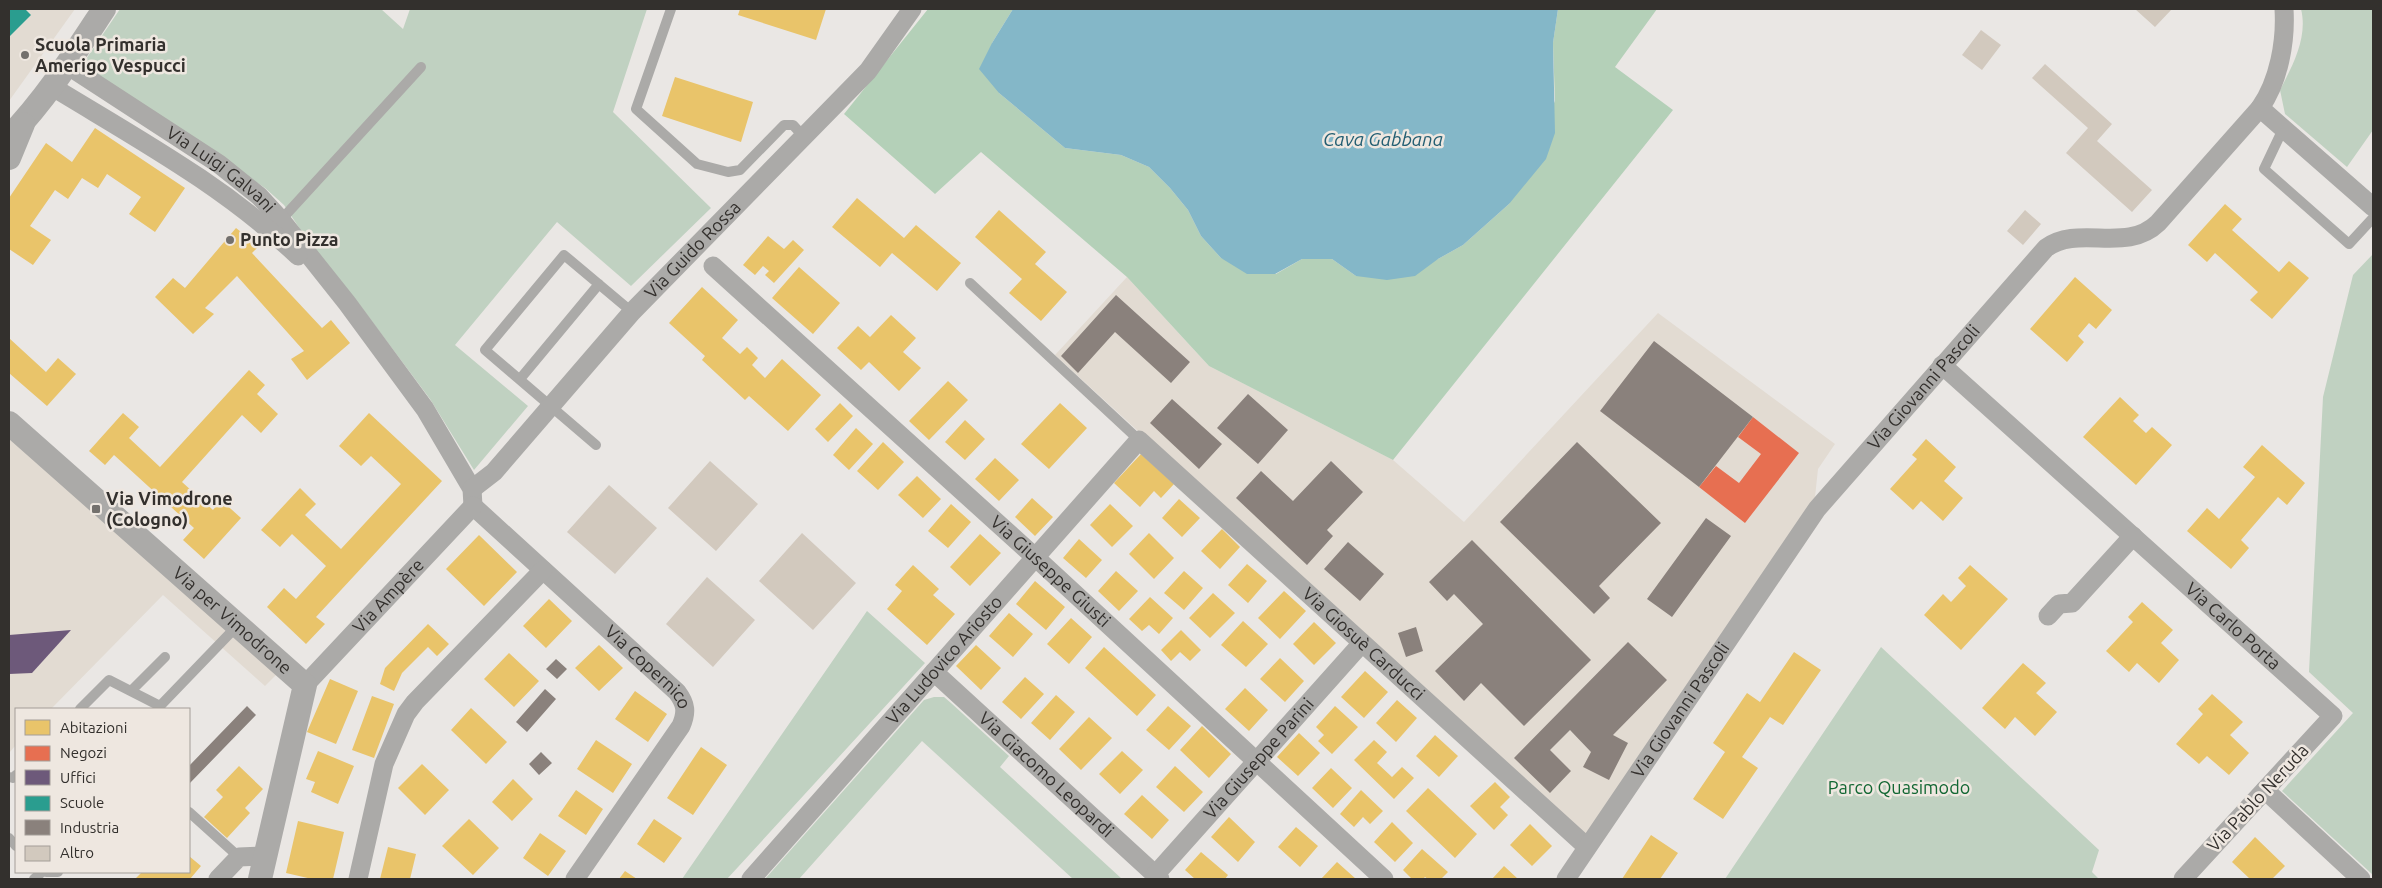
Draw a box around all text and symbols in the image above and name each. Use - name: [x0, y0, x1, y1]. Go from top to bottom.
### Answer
- place label: Scuola Primaria Amerigo Vespucci: [35, 34, 186, 75]
- marker: Scuola Primaria Amerigo Vespucci: [19, 49, 31, 61]
- street label: Via Luigi Galvani: [163, 122, 280, 216]
- water label: Cava Gabbana: [1323, 128, 1443, 150]
- street label: Via Guido Rossa: [640, 196, 744, 302]
- place label: Punto Pizza: [240, 229, 339, 249]
- marker: Punto Pizza: [224, 234, 236, 246]
- street label: Via Giovanni Pascoli: [1863, 320, 1983, 453]
- place label: Via Vimodrone (Cologno): [106, 488, 233, 530]
- marker: Via Vimodrone (Cologno): [90, 503, 102, 515]
- street label: Via Giuseppe Giusti: [987, 511, 1115, 630]
- street label: Via Ampère: [348, 554, 427, 637]
- street label: Via per Vimodrone: [169, 562, 296, 678]
- street label: Via Carlo Porta: [2182, 578, 2285, 673]
- street label: Via Giosuè Carducci: [1299, 583, 1429, 704]
- street label: Via Ludovico Ariosto: [881, 591, 1006, 728]
- street label: Via Copernico: [601, 620, 696, 711]
- street label: Via Giovanni Pascoli: [1627, 638, 1733, 781]
- street label: Via Giuseppe Parini: [1199, 693, 1317, 822]
- street label: Via Giacomo Leopardi: [975, 707, 1118, 841]
- legend: [15, 708, 190, 873]
- text: Abitazioni: [60, 719, 127, 736]
- street label: Via Pablo Neruda: [2202, 740, 2312, 855]
- text: Negozi: [60, 744, 107, 761]
- text: Uffici: [60, 769, 96, 786]
- park label: Parco Quasimodo: [1828, 777, 1970, 798]
- text: Scuole: [60, 794, 104, 811]
- text: Industria: [60, 819, 119, 836]
- text: Altro: [60, 844, 94, 861]

